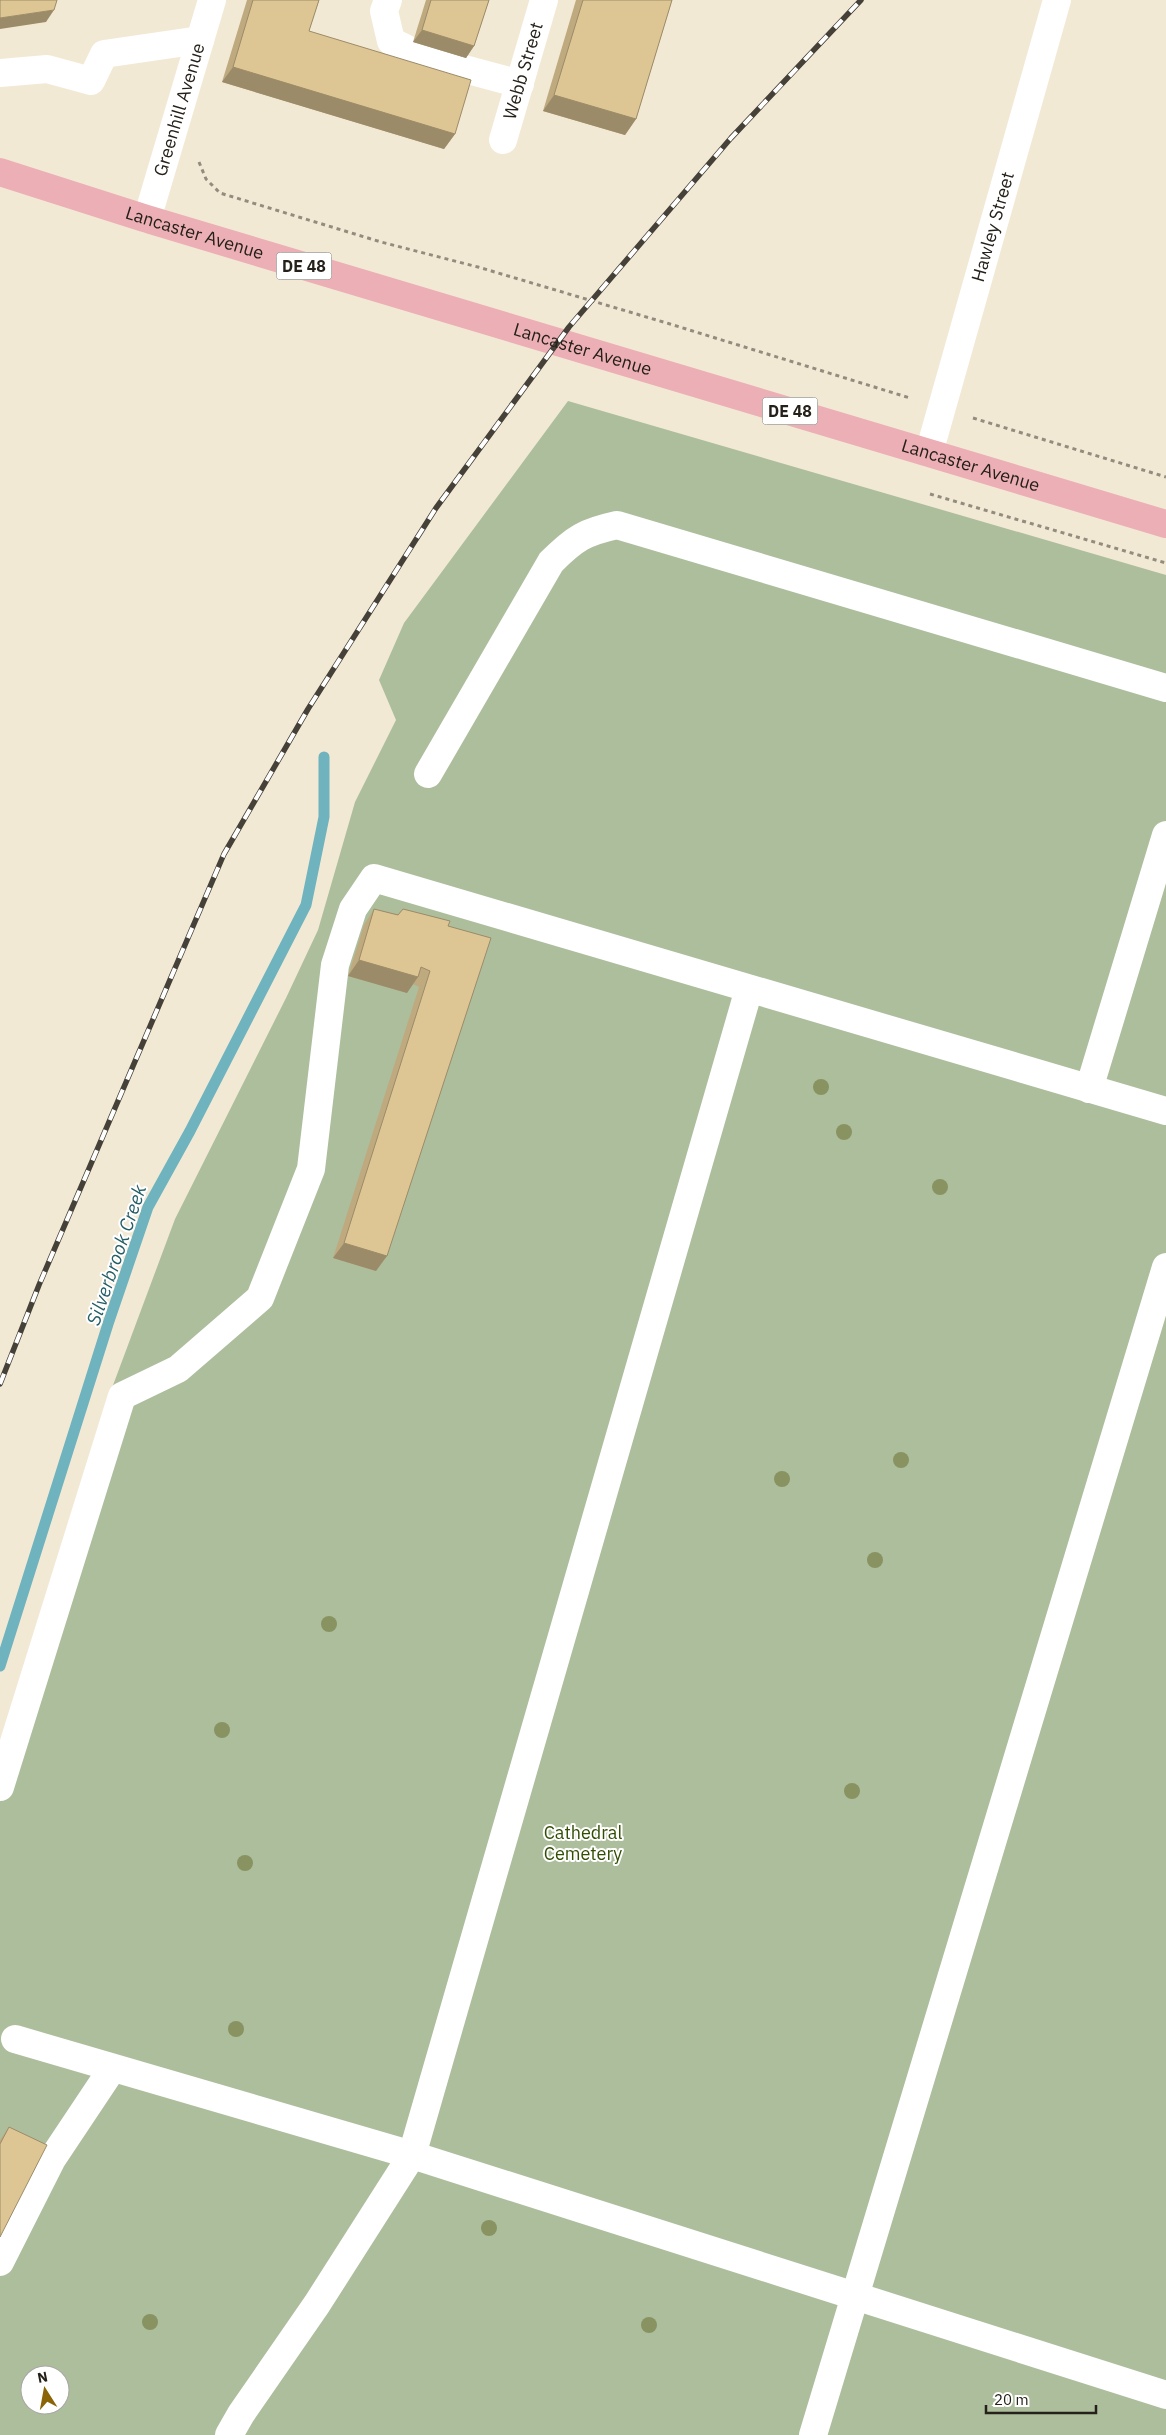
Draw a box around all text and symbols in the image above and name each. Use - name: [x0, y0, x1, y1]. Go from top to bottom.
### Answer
- street label: Webb Street: [498, 19, 548, 122]
- street label: Greenhill Avenue: [148, 40, 210, 179]
- street label: Hawley Street: [966, 169, 1019, 284]
- street label: Lancaster Avenue: [123, 201, 267, 264]
- road number: DE 48: [276, 252, 332, 280]
- street label: Lancaster Avenue: [511, 317, 655, 380]
- road number: DE 48: [762, 398, 818, 424]
- street label: Lancaster Avenue: [899, 433, 1043, 497]
- water label: Silverbrook Creek: [81, 1180, 152, 1328]
- park label: Cathedral Cemetery: [544, 1821, 622, 1865]
- north arrow: [20, 2365, 70, 2415]
- text: N: [36, 2367, 49, 2387]
- scale bar: [986, 2382, 1096, 2414]
- text: 20 m: [994, 2390, 1029, 2409]

